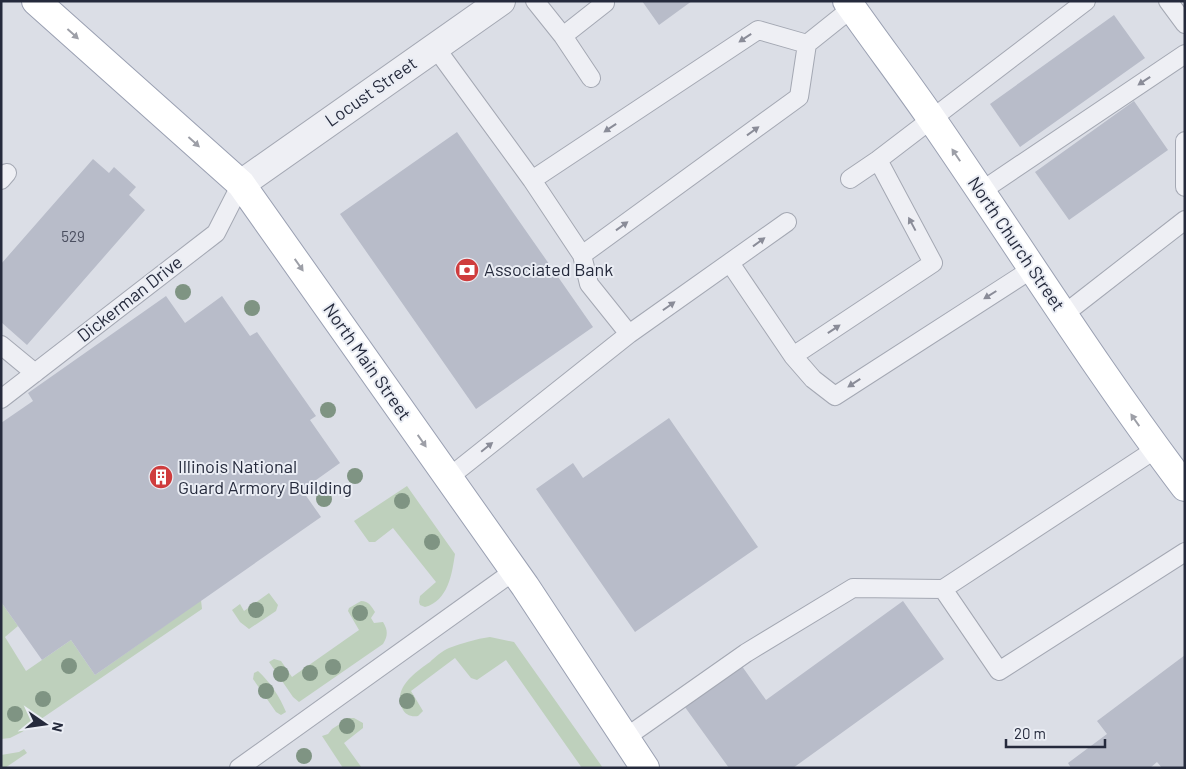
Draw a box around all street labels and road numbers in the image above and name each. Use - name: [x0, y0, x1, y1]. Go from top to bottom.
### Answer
- street label: Locust Street: [320, 51, 421, 131]
- street label: North Church Street: [964, 172, 1070, 315]
- street label: Dickerman Drive: [72, 250, 186, 346]
- street label: North Main Street: [319, 299, 416, 424]

